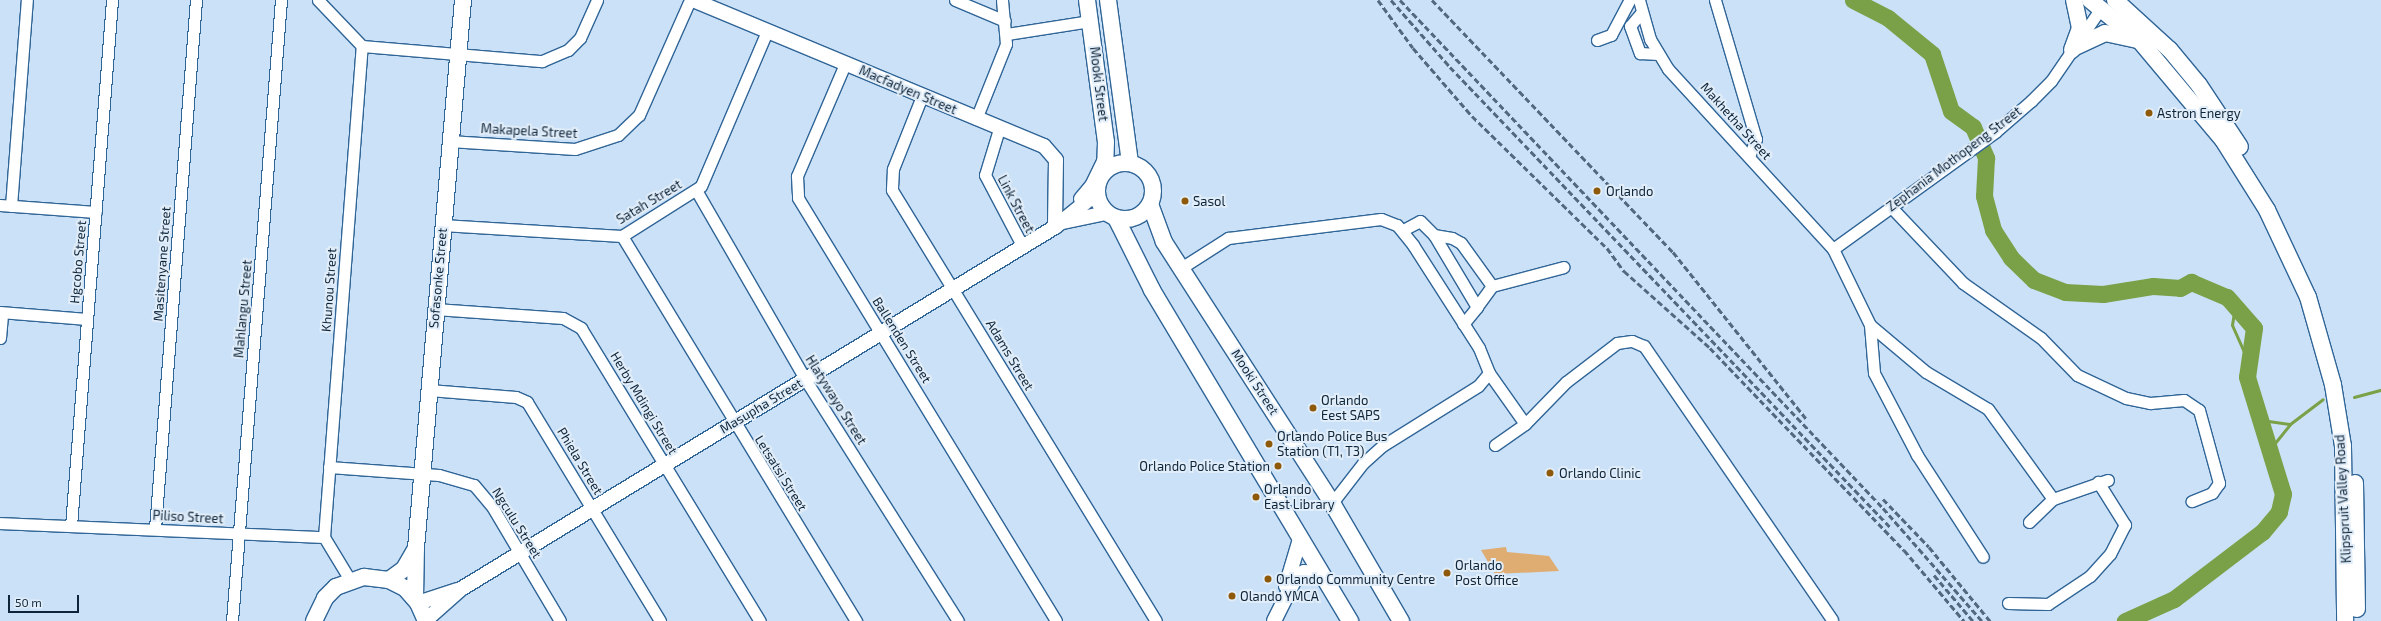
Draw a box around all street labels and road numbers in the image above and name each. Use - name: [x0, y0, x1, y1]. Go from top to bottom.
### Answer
- street label: Mooki Street: [1087, 46, 1111, 122]
- street label: Macfadyen Street: [857, 62, 959, 118]
- street label: Makhetha Street: [1697, 79, 1775, 163]
- street label: Zephania Mothopeng Street: [1884, 103, 2024, 215]
- street label: Makapela Street: [480, 121, 578, 141]
- street label: Link Street: [994, 172, 1038, 236]
- street label: Satah Street: [614, 176, 684, 228]
- street label: Masitenyane Street: [150, 206, 174, 322]
- street label: Hgcobo Street: [67, 220, 89, 304]
- street label: Sofasonke Street: [426, 227, 450, 329]
- street label: Khunou Street: [318, 248, 340, 332]
- street label: Mahlangu Street: [231, 259, 255, 359]
- street label: Ballenden Street: [869, 294, 935, 386]
- street label: Adams Street: [983, 317, 1037, 393]
- street label: Mooki Street: [1228, 346, 1282, 418]
- street label: Herby Mdingi Street: [607, 349, 681, 457]
- street label: Hlatywayo Street: [802, 352, 870, 448]
- street label: Masupha Street: [717, 375, 805, 437]
- street label: Phiela Street: [554, 425, 606, 497]
- street label: Letsatsi Street: [752, 432, 810, 514]
- street label: Klipspruit Valley Road: [2332, 434, 2354, 564]
- street label: Ngculu Street: [489, 485, 545, 561]
- street label: Piliso Street: [152, 507, 224, 527]

